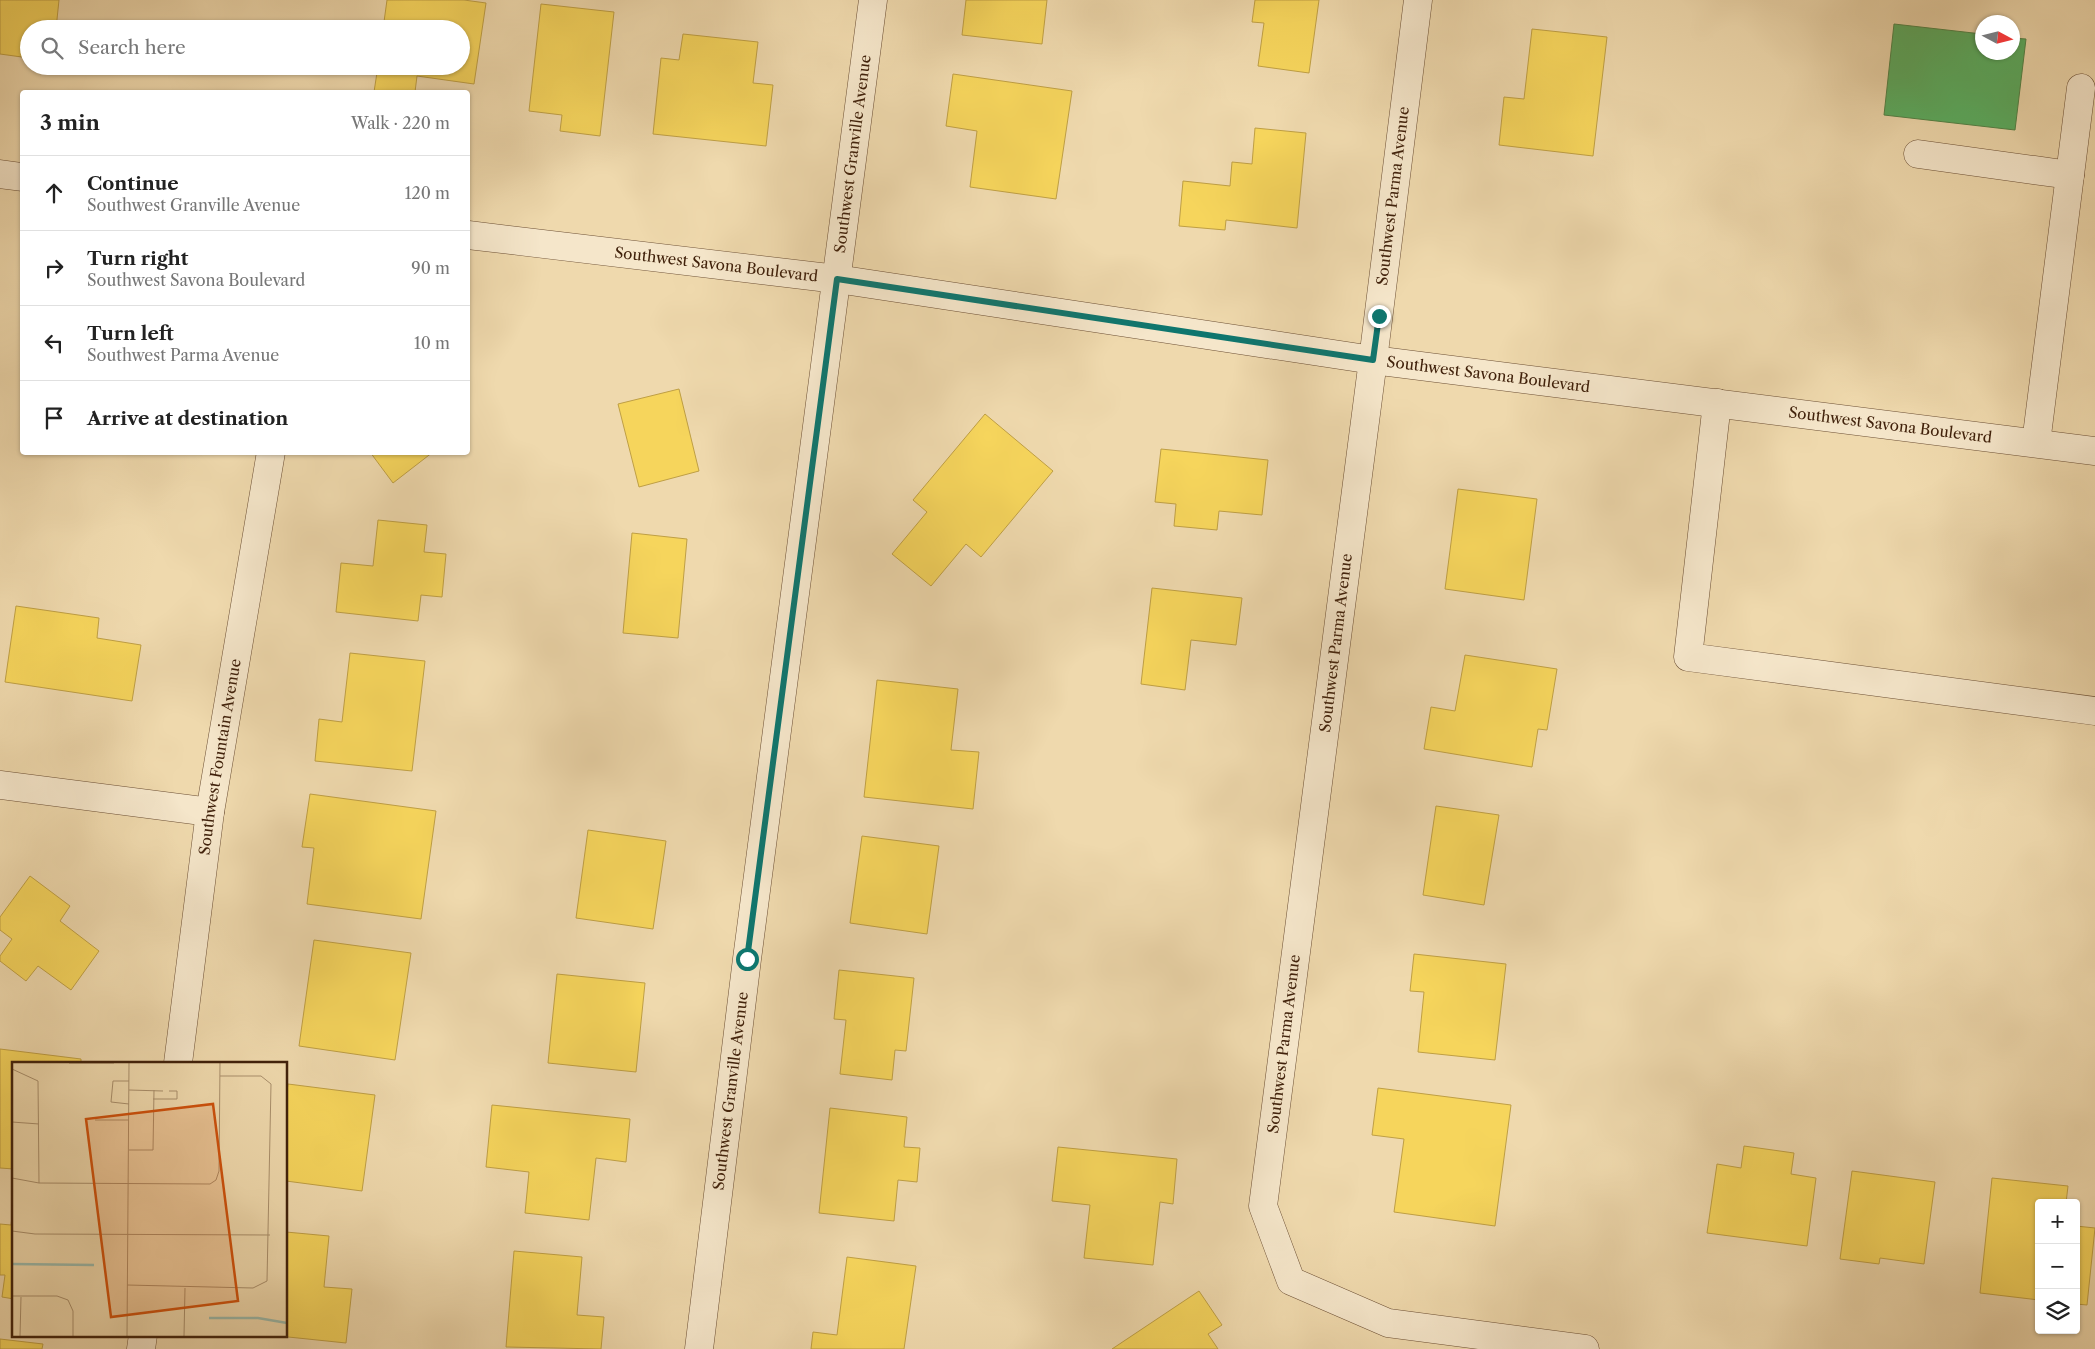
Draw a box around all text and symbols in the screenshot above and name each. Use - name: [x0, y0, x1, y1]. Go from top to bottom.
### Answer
- north arrow: [1975, 15, 2020, 60]
- search box: [20, 20, 470, 75]
- icon: search: [38, 34, 66, 62]
- text: Search here: [78, 36, 186, 59]
- street label: Southwest Granville Avenue: [830, 53, 875, 254]
- street label: Southwest Parma Avenue: [1372, 105, 1413, 287]
- text: 3 min: [40, 110, 100, 135]
- text: Walk · 220 m: [351, 113, 450, 133]
- text: Continue: [87, 172, 179, 195]
- icon: ahead: [40, 179, 68, 207]
- text: 120 m: [405, 183, 450, 203]
- text: Southwest Granville Avenue: [87, 195, 300, 215]
- street label: Southwest Savona Boulevard: [613, 243, 819, 286]
- text: Turn right: [87, 247, 188, 270]
- icon: right: [40, 254, 68, 282]
- text: 90 m: [411, 258, 450, 278]
- text: Southwest Savona Boulevard: [87, 270, 305, 290]
- route end: [1368, 305, 1391, 328]
- text: Turn left: [87, 322, 174, 345]
- icon: left: [40, 329, 68, 357]
- text: 10 m: [414, 333, 450, 353]
- text: Southwest Parma Avenue: [87, 345, 279, 365]
- street label: Southwest Savona Boulevard: [1386, 352, 1591, 396]
- street label: Southwest Savona Boulevard: [1787, 402, 1993, 447]
- icon: arrive: [40, 404, 68, 432]
- text: Arrive at destination: [87, 407, 288, 430]
- street label: Southwest Parma Avenue: [1315, 552, 1356, 734]
- street label: Southwest Fountain Avenue: [195, 657, 245, 856]
- route start: [736, 948, 759, 971]
- street label: Southwest Parma Avenue: [1263, 953, 1304, 1135]
- street label: Southwest Granville Avenue: [709, 990, 752, 1191]
- inset map: [12, 1062, 288, 1336]
- map controls: [2035, 1199, 2080, 1334]
- button: +: [2035, 1199, 2080, 1244]
- button: −: [2035, 1244, 2080, 1289]
- button: layers: [2035, 1289, 2080, 1334]

